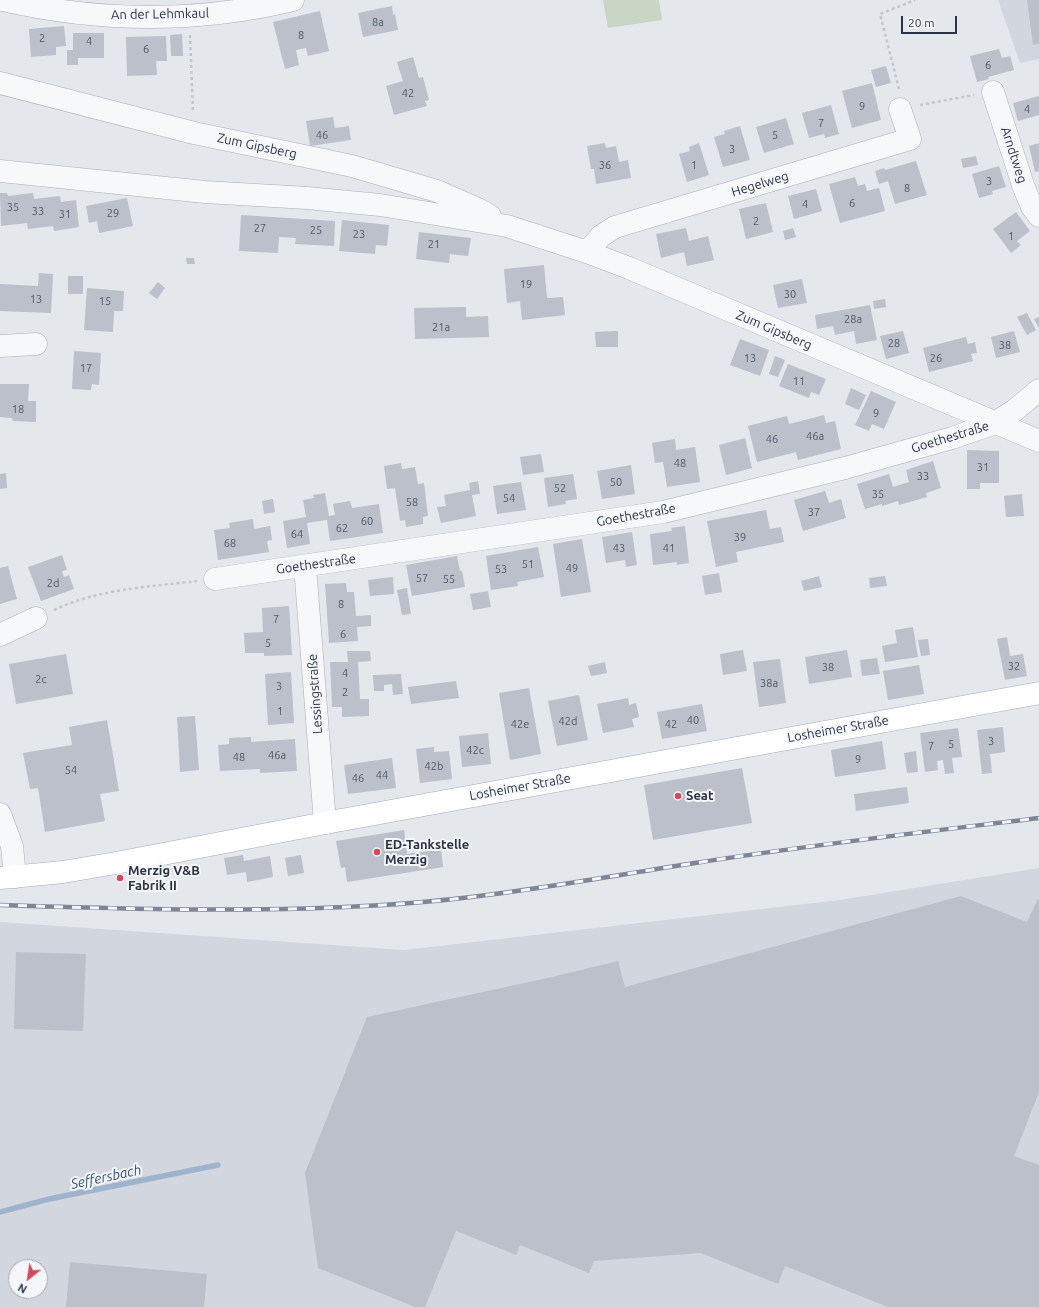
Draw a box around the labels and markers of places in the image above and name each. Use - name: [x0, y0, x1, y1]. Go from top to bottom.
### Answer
- place label: Seat: [686, 788, 714, 804]
- marker: Seat: [673, 791, 683, 801]
- place label: ED-Tankstelle Merzig: [385, 837, 469, 868]
- marker: ED-Tankstelle Merzig: [372, 847, 382, 857]
- place label: Merzig V&B Fabrik II: [128, 863, 200, 894]
- marker: Merzig V&B Fabrik II: [115, 873, 125, 883]

